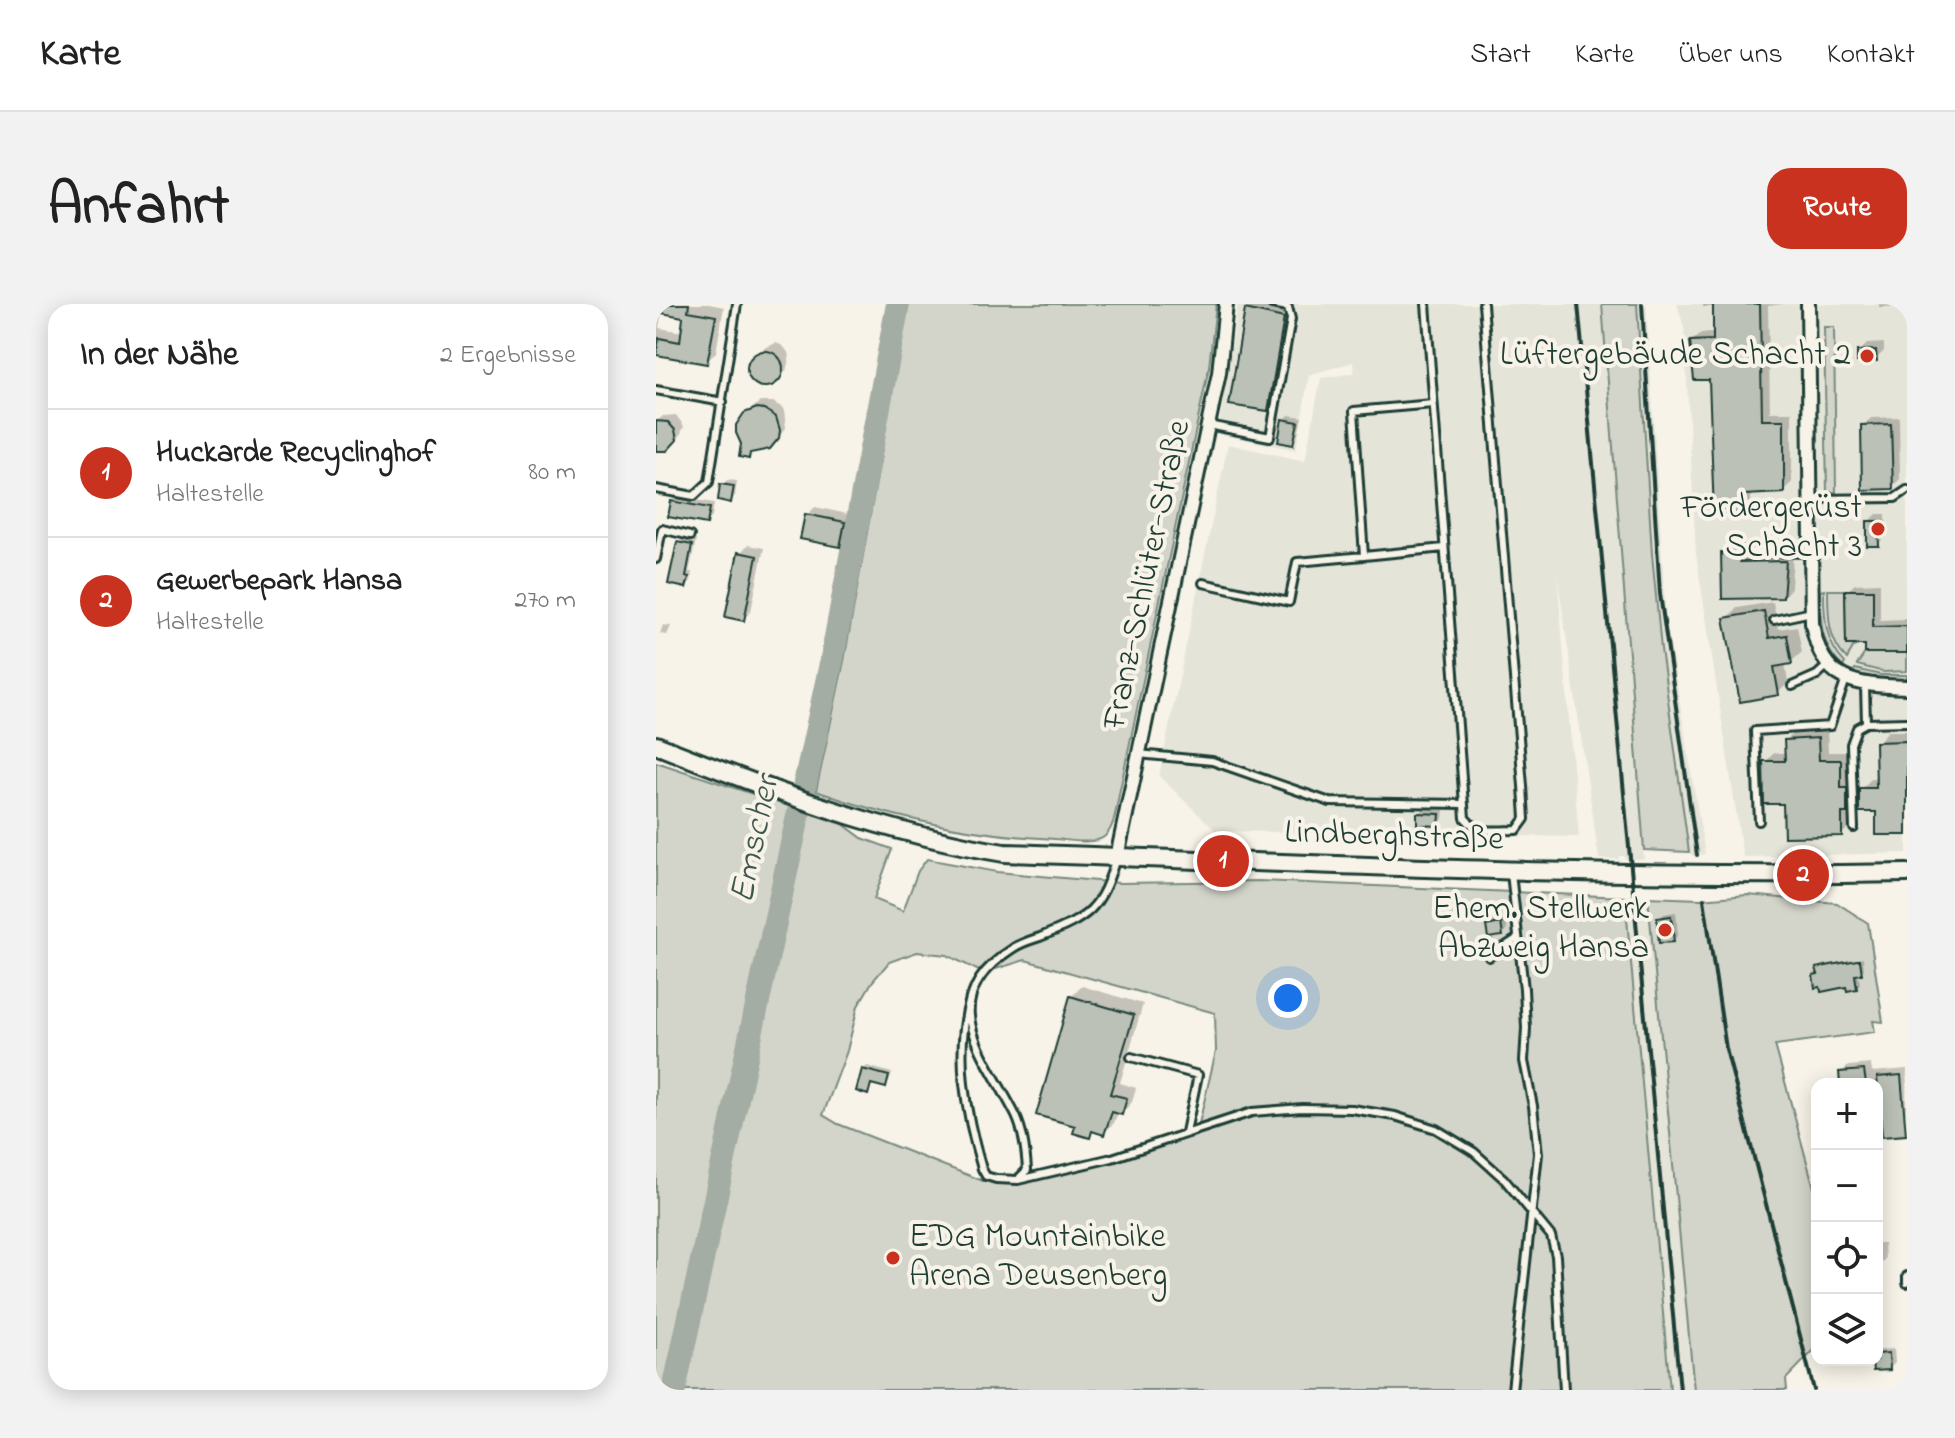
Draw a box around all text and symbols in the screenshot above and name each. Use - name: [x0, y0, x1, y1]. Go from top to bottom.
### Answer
- text: Karte: [40, 27, 121, 83]
- text: Start: [1470, 35, 1531, 76]
- text: Karte: [1575, 35, 1634, 76]
- text: Über uns: [1678, 35, 1783, 76]
- text: Kontakt: [1827, 35, 1915, 76]
- text: Anfahrt: [48, 168, 229, 249]
- button: Route: [1767, 168, 1907, 249]
- text: In der Nähe: [80, 331, 238, 381]
- place label: Lüftergebäude Schacht 2: [1500, 331, 1851, 381]
- text: 2 Ergebnisse: [440, 337, 576, 375]
- marker: Lüftergebäude Schacht 2: [1858, 347, 1876, 365]
- street label: Franz-Schlüter-Straße: [1091, 415, 1205, 735]
- text: Huckarde Recyclinghof: [156, 432, 436, 476]
- text: 1: [102, 454, 110, 492]
- text: 80 m: [528, 454, 576, 492]
- text: Haltestelle: [156, 476, 264, 514]
- place label: Fördergerüst Schacht 3: [1680, 484, 1862, 573]
- marker: Fördergerüst Schacht 3: [1869, 520, 1887, 538]
- text: Gewerbepark Hansa: [156, 560, 402, 604]
- text: 2: [100, 582, 112, 620]
- text: 270 m: [514, 582, 576, 620]
- text: Haltestelle: [156, 604, 264, 642]
- water label: Emscher: [717, 768, 796, 908]
- street label: Lindberghstraße: [1284, 808, 1505, 866]
- pin: 1: [1197, 831, 1249, 891]
- pin: 2: [1777, 845, 1829, 905]
- place label: Ehem. Stellwerk Abzweig Hansa: [1432, 885, 1649, 974]
- marker: Ehem. Stellwerk Abzweig Hansa: [1656, 921, 1674, 939]
- your location: [1268, 978, 1308, 1018]
- map controls: [1811, 1078, 1883, 1366]
- button: +: [1811, 1078, 1883, 1150]
- button: −: [1811, 1150, 1883, 1222]
- place label: EDG Mountainbike Arena Deusenberg: [909, 1213, 1167, 1302]
- button: locate: [1811, 1222, 1883, 1294]
- marker: EDG Mountainbike Arena Deusenberg: [884, 1249, 902, 1267]
- button: layers: [1811, 1294, 1883, 1366]

